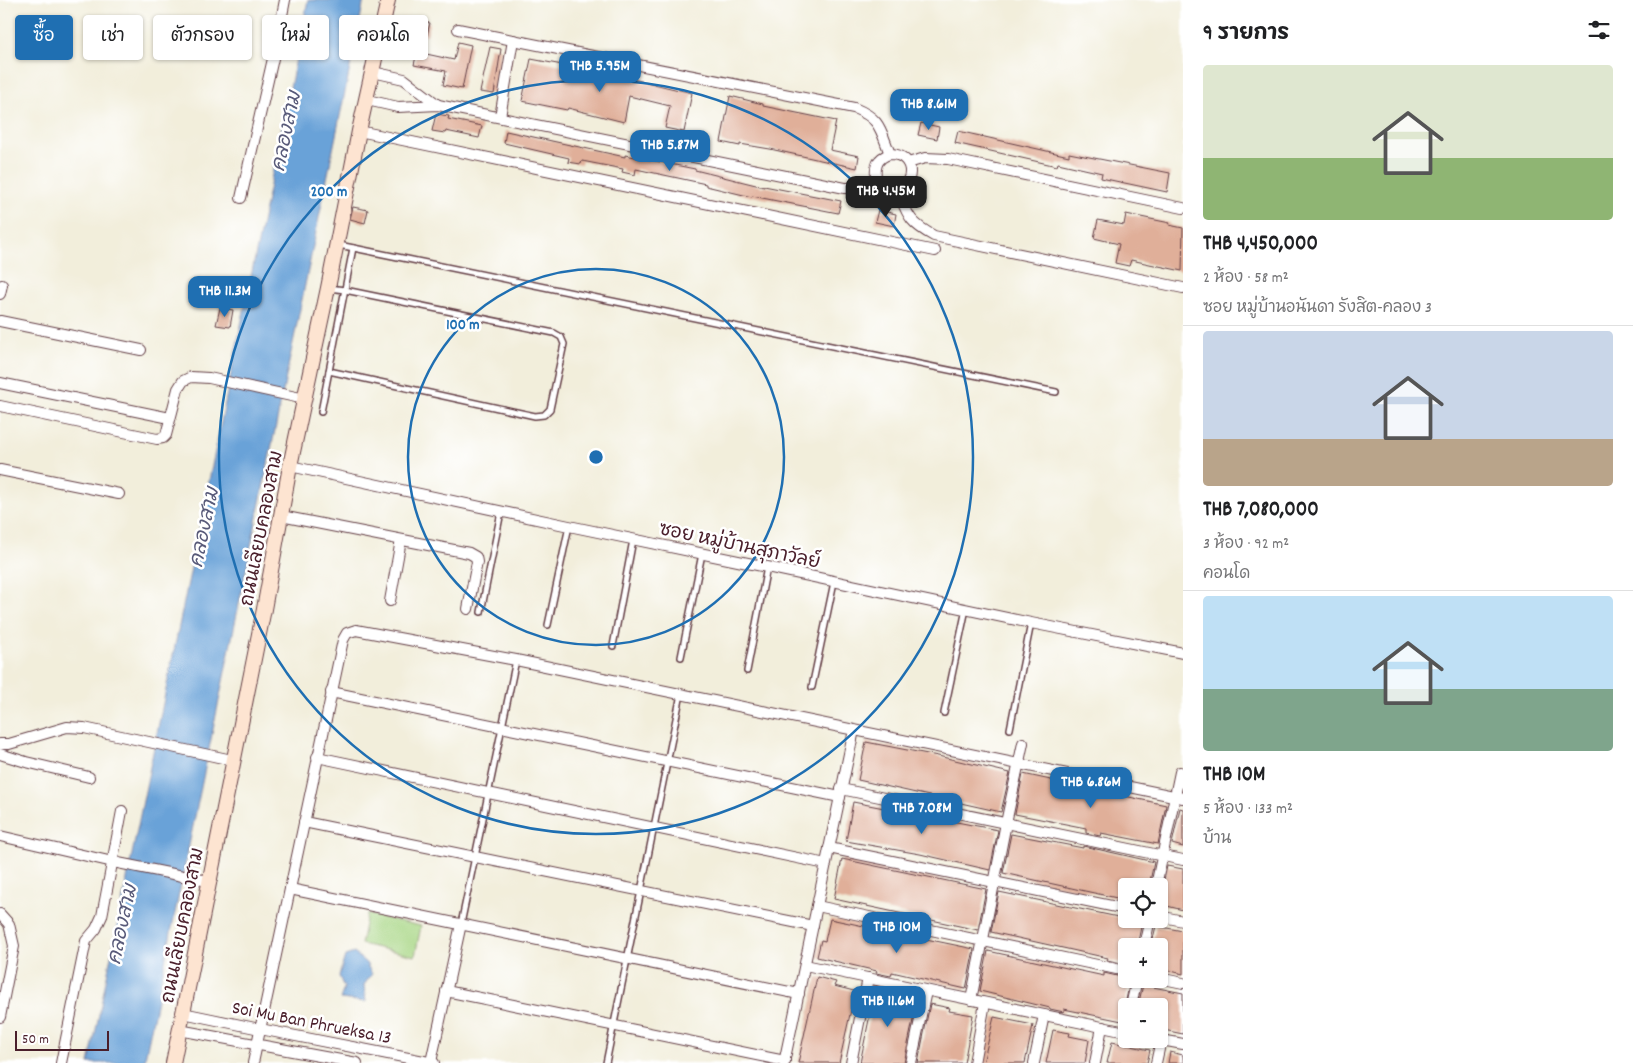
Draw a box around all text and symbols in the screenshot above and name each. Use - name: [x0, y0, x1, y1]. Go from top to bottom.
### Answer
- chip: ซื้อ: [15, 15, 73, 60]
- chip: เช่า: [83, 15, 143, 60]
- chip: ตัวกรอง: [153, 15, 252, 60]
- chip: ใหม่: [262, 15, 329, 60]
- chip: คอนโด: [339, 15, 428, 60]
- icon: filters: [1585, 16, 1613, 44]
- text: 9 รายการ: [1203, 20, 1289, 50]
- pin: THB 5.95M: [543, 51, 657, 93]
- text: THB 5.95M: [570, 55, 630, 78]
- water label: คลองสาม: [266, 88, 310, 174]
- pin: THB 8.61M: [872, 88, 986, 131]
- text: THB 8.61M: [901, 93, 957, 116]
- icon: home: [1363, 98, 1453, 188]
- pin: THB 5.87M: [613, 130, 727, 172]
- text: THB 5.87M: [641, 134, 699, 157]
- pin: THB 4.45M: [829, 176, 943, 218]
- text: THB 4.45M: [857, 180, 915, 203]
- text: 200 m: [311, 182, 347, 204]
- text: THB 4,450,000: [1203, 230, 1318, 260]
- text: 2 ห้อง · 58 m²: [1203, 267, 1289, 290]
- pin: THB 11.3M: [168, 276, 282, 318]
- text: THB 11.3M: [199, 280, 251, 303]
- text: ซอย หมู่บ้านอนันดา รังสิต-คลอง 3: [1203, 297, 1432, 320]
- text: 100 m: [446, 315, 480, 337]
- icon: home: [1363, 363, 1453, 453]
- street label: ถนนเลียบคลองสาม: [234, 448, 292, 609]
- centre of rings: [587, 448, 605, 466]
- water label: คลองสาม: [184, 484, 228, 570]
- text: THB 7,080,000: [1203, 496, 1319, 526]
- street label: ซอย หมู่บ้านสุภาวัลย์: [656, 515, 823, 578]
- text: 3 ห้อง · 92 m²: [1203, 533, 1289, 556]
- text: คอนโด: [1203, 563, 1250, 586]
- icon: home: [1363, 628, 1453, 718]
- text: THB 10M: [1203, 761, 1265, 791]
- pin: THB 6.86M: [1034, 766, 1148, 809]
- text: THB 6.86M: [1061, 771, 1121, 794]
- pin: THB 7.08M: [865, 792, 979, 835]
- text: THB 7.08M: [892, 797, 952, 820]
- text: 5 ห้อง · 133 m²: [1203, 798, 1293, 821]
- text: บ้าน: [1203, 828, 1231, 851]
- street label: ถนนเลียบคลองสาม: [155, 845, 213, 1006]
- map controls: [1118, 878, 1168, 1048]
- button: locate: [1118, 878, 1168, 928]
- water label: คลองสาม: [102, 881, 146, 967]
- pin: THB 10M: [851, 912, 943, 954]
- text: THB 10M: [873, 916, 921, 939]
- button: +: [1118, 938, 1168, 988]
- pin: THB 11.6M: [831, 986, 945, 1028]
- text: THB 11.6M: [862, 990, 914, 1013]
- street label: Soi Mu Ban Phrueksa 13: [229, 996, 393, 1053]
- button: −: [1118, 998, 1168, 1048]
- scale bar: [15, 1028, 109, 1051]
- text: 50 m: [22, 1030, 49, 1050]

